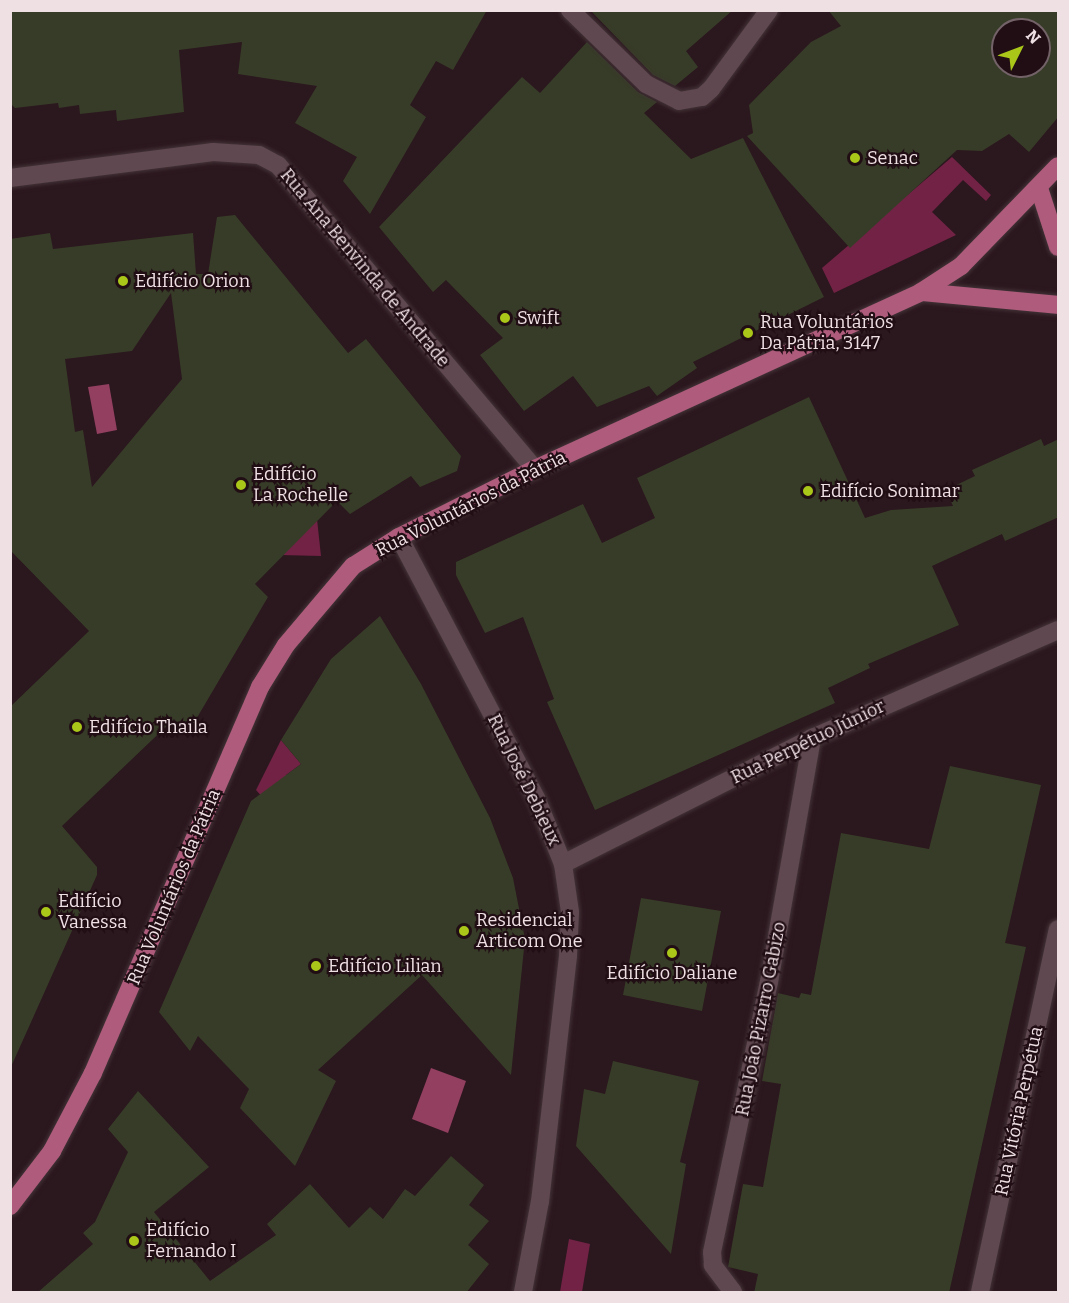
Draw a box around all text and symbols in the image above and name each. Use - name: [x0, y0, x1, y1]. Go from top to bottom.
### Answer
- north arrow: [991, 18, 1051, 78]
- text: N: [1022, 26, 1044, 48]
- place label: Senac: [867, 147, 918, 169]
- marker: Senac: [848, 151, 862, 165]
- street label: Rua Ana Benvinda de Andrade: [276, 165, 454, 371]
- place label: Edifício Orion: [135, 270, 250, 292]
- marker: Edifício Orion: [116, 274, 130, 288]
- place label: Swift: [517, 307, 560, 329]
- marker: Swift: [498, 311, 512, 325]
- place label: Rua Voluntários Da Pátria, 3147: [760, 312, 894, 354]
- marker: Rua Voluntários Da Pátria, 3147: [741, 326, 755, 340]
- street label: Rua Voluntários da Pátria: [372, 447, 570, 561]
- place label: Edifício La Rochelle: [253, 464, 348, 506]
- marker: Edifício La Rochelle: [234, 478, 248, 492]
- place label: Edifício Sonimar: [820, 480, 960, 502]
- marker: Edifício Sonimar: [801, 484, 815, 498]
- street label: Rua Perpétuo Júnior: [728, 695, 888, 789]
- street label: Rua José Debieux: [483, 711, 565, 849]
- place label: Edifício Thaila: [89, 716, 208, 738]
- marker: Edifício Thaila: [70, 720, 84, 734]
- street label: Rua Voluntários da Pátria: [123, 786, 225, 988]
- place label: Edifício Vanessa: [58, 891, 127, 934]
- marker: Edifício Vanessa: [39, 905, 53, 919]
- place label: Residencial Articom One: [476, 910, 583, 952]
- street label: Rua João Pizarro Gabizo: [732, 920, 790, 1118]
- marker: Residencial Articom One: [457, 924, 471, 938]
- marker: Edifício Daliane: [665, 946, 679, 960]
- place label: Edifício Lilian: [328, 955, 442, 977]
- marker: Edifício Lilian: [309, 959, 323, 973]
- place label: Edifício Daliane: [607, 962, 737, 984]
- street label: Rua Vitória Perpétua: [991, 1025, 1047, 1197]
- place label: Edifício Fernando I: [146, 1220, 236, 1262]
- marker: Edifício Fernando I: [127, 1234, 141, 1248]

